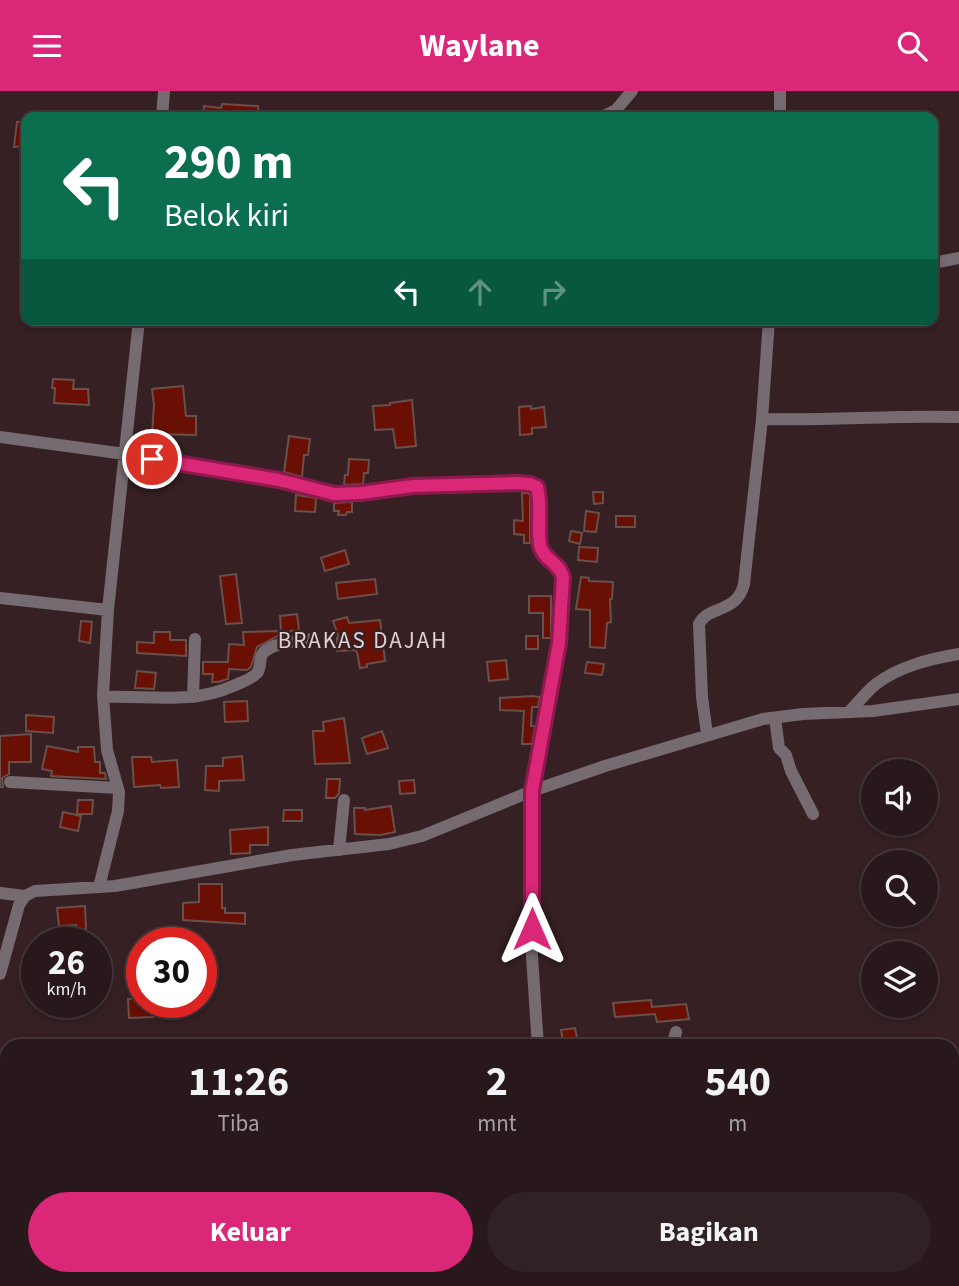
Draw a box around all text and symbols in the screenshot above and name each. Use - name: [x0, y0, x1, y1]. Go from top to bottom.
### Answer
- text: Waylane: [419, 23, 540, 69]
- icon: menu: [28, 27, 66, 65]
- icon: search: [893, 27, 931, 65]
- text: 290 m: [164, 128, 293, 198]
- icon: left: [49, 140, 140, 231]
- text: Belok kiri: [164, 193, 289, 239]
- icon: left: [388, 273, 426, 311]
- icon: ahead: [461, 273, 499, 311]
- icon: right: [534, 273, 572, 311]
- pin: [122, 429, 182, 489]
- icon: arrive: [133, 440, 171, 478]
- district label: BRAKAS DAJAH: [278, 624, 448, 657]
- map controls: [861, 759, 938, 1018]
- button: sound: [861, 759, 938, 836]
- button: search: [861, 850, 938, 927]
- position arrow: [495, 892, 569, 966]
- speed limit sign: 30: [126, 927, 217, 1018]
- text: 26: [48, 938, 85, 988]
- button: layers: [861, 941, 938, 1018]
- text: km/h: [47, 977, 86, 1002]
- text: 11:26: [188, 1052, 289, 1112]
- text: 2: [486, 1052, 508, 1112]
- text: 540: [705, 1052, 771, 1112]
- text: Tiba: [218, 1107, 260, 1140]
- text: mnt: [477, 1107, 517, 1140]
- text: m: [728, 1107, 747, 1140]
- button: Keluar: [28, 1192, 473, 1272]
- button: Bagikan: [487, 1192, 931, 1272]

